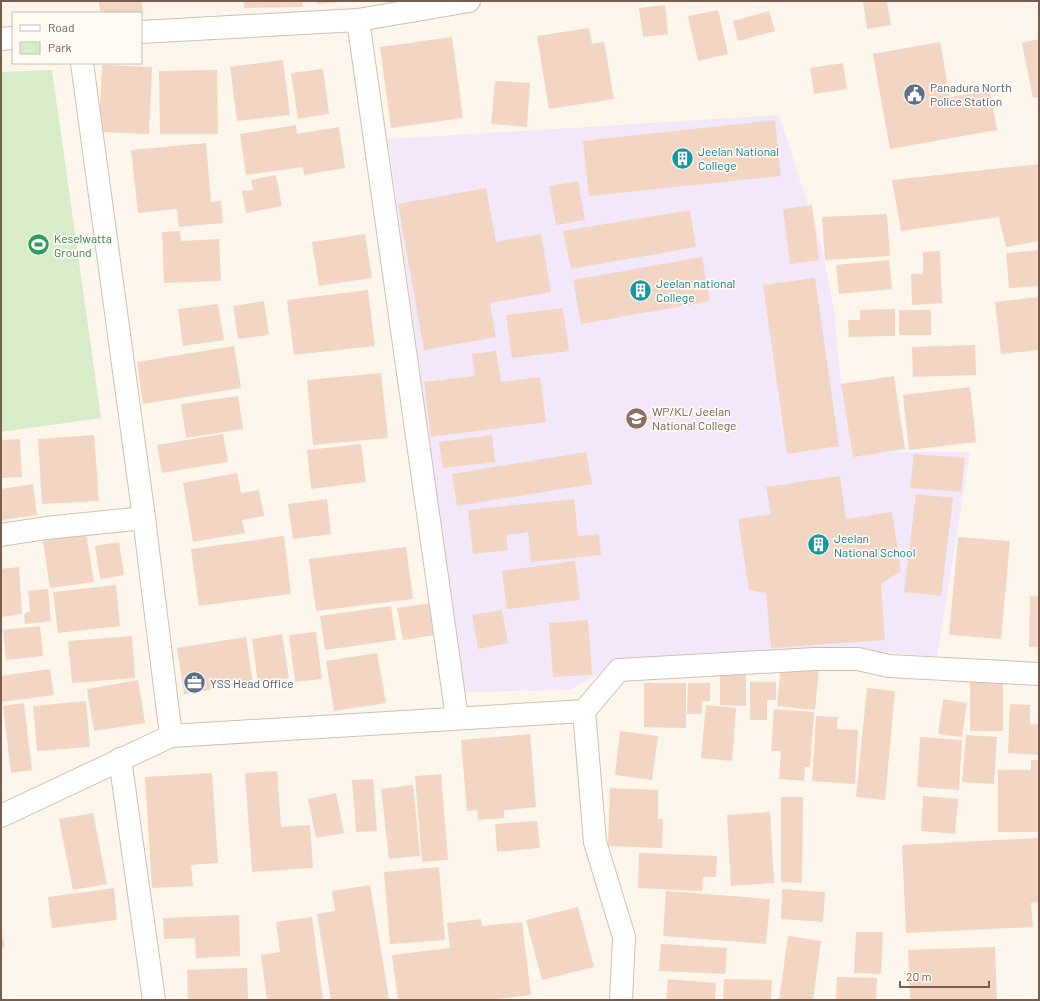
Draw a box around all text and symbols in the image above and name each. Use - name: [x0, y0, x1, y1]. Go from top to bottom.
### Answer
- legend: [12, 12, 142, 64]
- text: Road: [48, 20, 75, 34]
- text: Park: [48, 40, 72, 54]
- place label: Panadura North Police Station: [930, 80, 1012, 108]
- public building icon: Panadura North Police Station: [902, 81, 928, 107]
- place label: Jeelan National College: [698, 144, 779, 172]
- building icon: Jeelan National College: [669, 145, 695, 171]
- place label: Keselwatta Ground: [54, 231, 112, 259]
- sports icon: Keselwatta Ground: [26, 232, 52, 258]
- place label: Jeelan national College: [656, 276, 735, 304]
- building icon: Jeelan national College: [628, 277, 654, 303]
- place label: WP/KL/ Jeelan National College: [652, 404, 736, 432]
- school or university icon: WP/KL/ Jeelan National College: [623, 405, 649, 431]
- place label: Jeelan National School: [834, 531, 915, 559]
- building icon: Jeelan National School: [806, 532, 832, 558]
- office icon: YSS Head Office: [182, 670, 208, 696]
- place label: YSS Head Office: [210, 676, 294, 690]
- scale bar: [900, 963, 989, 989]
- text: 20 m: [906, 969, 932, 983]

